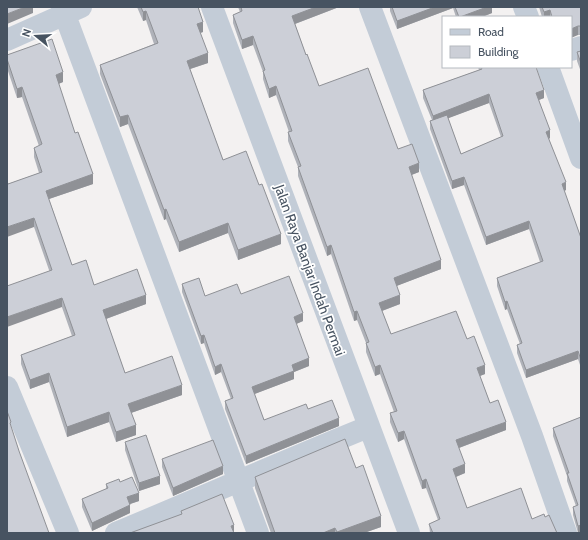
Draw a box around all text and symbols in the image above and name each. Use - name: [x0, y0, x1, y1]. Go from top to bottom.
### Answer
- north arrow: [16, 16, 56, 56]
- legend: [442, 16, 572, 68]
- text: Road: [478, 24, 504, 39]
- text: N: [19, 27, 34, 39]
- text: Building: [478, 44, 520, 59]
- street label: Jalan Raya Banjar Indah Permai: [270, 181, 349, 358]

